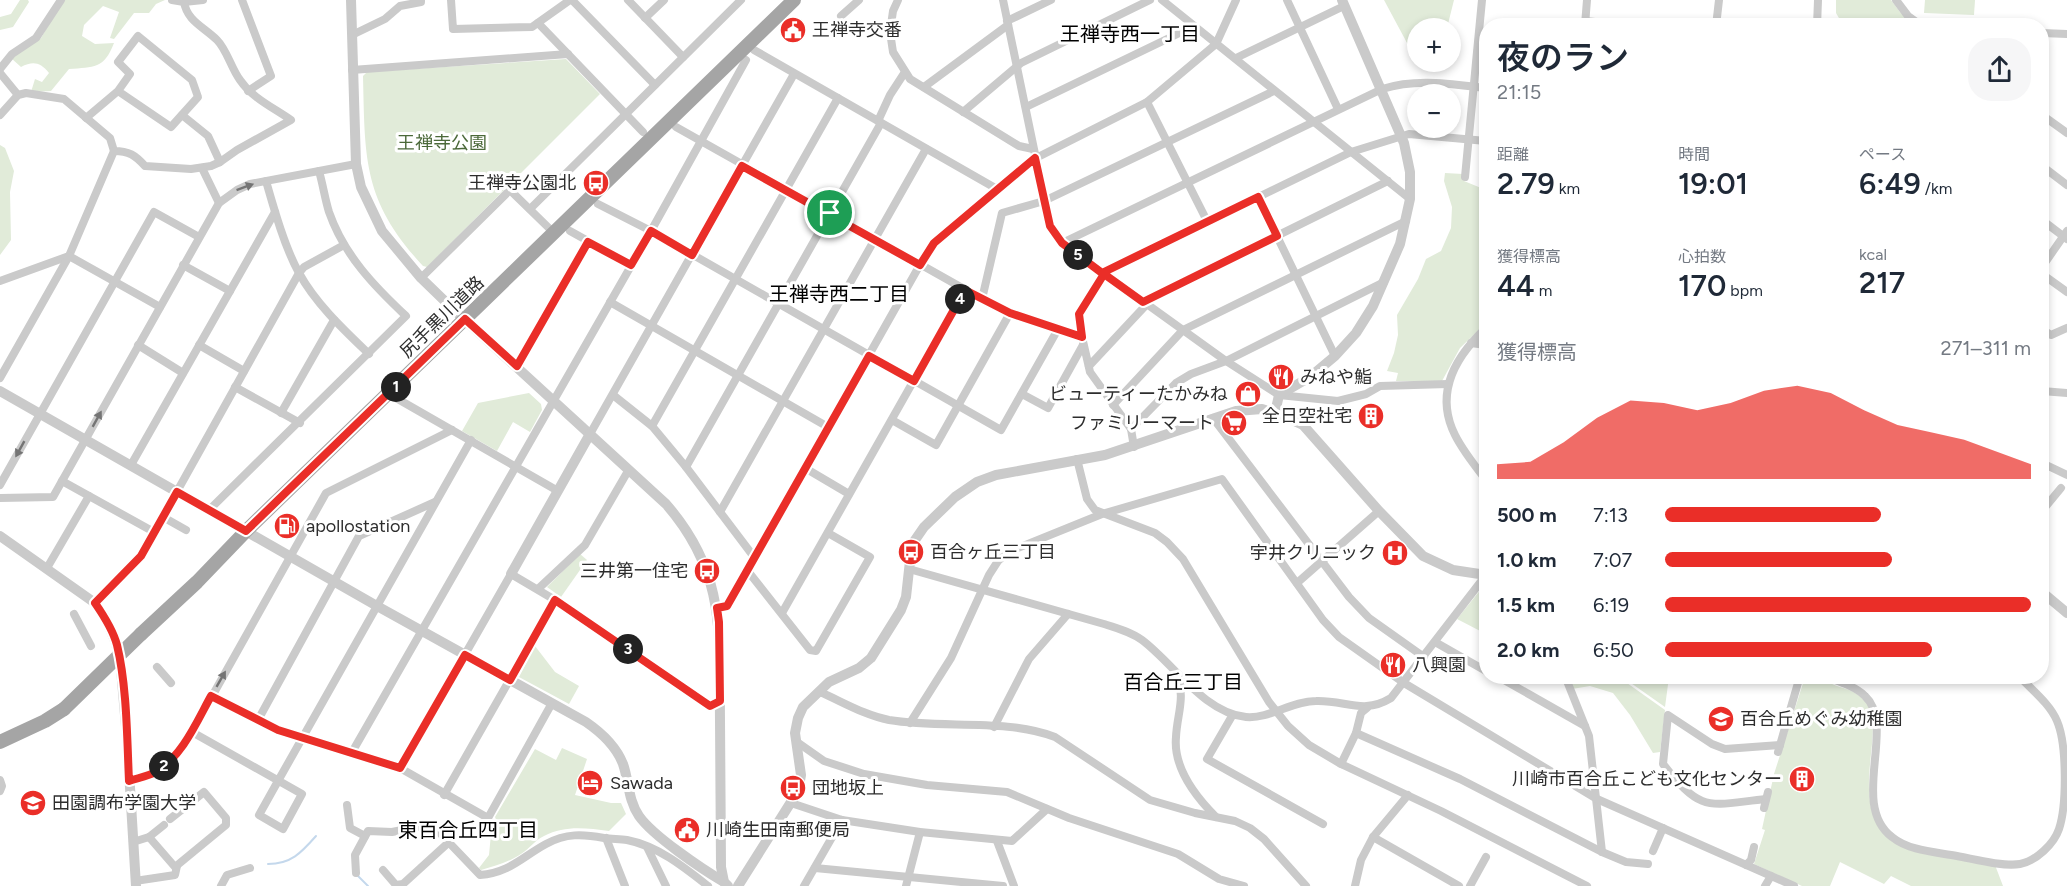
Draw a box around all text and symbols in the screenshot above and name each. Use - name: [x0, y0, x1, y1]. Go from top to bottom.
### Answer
- public building icon: 王禅寺交番: [778, 15, 808, 45]
- map controls: [1407, 18, 1461, 138]
- button: +: [1407, 18, 1461, 72]
- place label: 王禅寺交番: [812, 19, 902, 41]
- district label: 王禅寺西一丁目: [1060, 22, 1200, 46]
- text: 夜のラン: [1497, 38, 1629, 77]
- button: share: [1968, 38, 2031, 101]
- text: 21:15: [1497, 80, 1541, 104]
- button: −: [1407, 84, 1461, 138]
- park label: 王禅寺公園: [397, 132, 487, 154]
- text: 距離: [1497, 145, 1529, 164]
- text: 時間: [1678, 145, 1710, 164]
- text: ペース: [1859, 145, 1906, 164]
- text: 2.79: [1497, 165, 1555, 202]
- text: 19:01: [1678, 165, 1748, 202]
- text: 6:49: [1859, 165, 1921, 202]
- bus stop icon: 王禅寺公園北: [581, 168, 611, 198]
- place label: 王禅寺公園北: [468, 172, 576, 194]
- text: km: [1555, 179, 1580, 198]
- text: /km: [1921, 179, 1952, 198]
- one-way arrow: [236, 181, 254, 191]
- pin: [804, 187, 855, 238]
- icon: arrive: [813, 196, 846, 229]
- pin: 5: [1063, 240, 1093, 270]
- text: 5: [1073, 245, 1083, 264]
- text: kcal: [1859, 245, 1887, 264]
- text: 獲得標高: [1497, 247, 1561, 266]
- text: 心拍数: [1678, 247, 1726, 266]
- text: 217: [1859, 264, 1905, 301]
- text: 44: [1497, 267, 1535, 304]
- text: 170: [1678, 267, 1726, 304]
- street label: 尻手黒川道路: [396, 272, 488, 362]
- text: m: [1535, 281, 1552, 300]
- text: bpm: [1726, 281, 1763, 300]
- district label: 王禅寺西二丁目: [769, 282, 909, 306]
- pin: 4: [945, 284, 975, 314]
- text: 4: [955, 289, 965, 308]
- text: 271–311 m: [1940, 336, 2031, 360]
- text: 獲得標高: [1497, 340, 1577, 364]
- restaurant icon: みねや鮨: [1266, 362, 1296, 392]
- place label: みねや鮨: [1300, 366, 1372, 388]
- pin: 1: [381, 372, 411, 402]
- text: 1: [393, 377, 399, 396]
- shop icon: ビューティーたかみね: [1233, 379, 1263, 409]
- place label: ビューティーたかみね: [1049, 383, 1228, 405]
- building icon: 全日空社宅: [1356, 401, 1386, 431]
- place label: 全日空社宅: [1262, 405, 1352, 427]
- supermarket icon: ファミリーマート: [1219, 408, 1249, 438]
- one-way arrow: [92, 410, 102, 427]
- place label: ファミリーマート: [1070, 412, 1214, 434]
- one-way arrow: [15, 441, 25, 458]
- text: 500 m: [1497, 503, 1557, 527]
- text: 7:13: [1593, 503, 1628, 527]
- fuel station icon: apollostation: [272, 511, 302, 541]
- place label: apollostation: [306, 515, 410, 537]
- bus stop icon: 百合ヶ丘三丁目: [896, 537, 926, 567]
- hospital icon: 宇井クリニック: [1380, 538, 1410, 568]
- place label: 百合ヶ丘三丁目: [930, 541, 1056, 563]
- place label: 宇井クリニック: [1250, 542, 1376, 564]
- text: 1.0 km: [1497, 548, 1556, 572]
- text: 7:07: [1593, 548, 1632, 572]
- bus stop icon: 三井第一住宅: [692, 556, 722, 586]
- place label: 三井第一住宅: [580, 560, 688, 582]
- text: 1.5 km: [1497, 593, 1555, 617]
- text: 6:19: [1593, 593, 1629, 617]
- pin: 3: [613, 634, 643, 664]
- text: 2.0 km: [1497, 638, 1559, 662]
- text: 6:50: [1593, 638, 1634, 662]
- text: 3: [624, 639, 632, 658]
- restaurant icon: 八興園: [1378, 650, 1408, 680]
- place label: 八興園: [1412, 654, 1466, 676]
- district label: 百合丘三丁目: [1123, 670, 1243, 694]
- one-way arrow: [215, 671, 226, 687]
- school or university icon: 百合丘めぐみ幼稚園: [1706, 704, 1736, 734]
- place label: 百合丘めぐみ幼稚園: [1740, 708, 1903, 730]
- pin: 2: [149, 751, 179, 781]
- text: 2: [159, 756, 169, 775]
- building icon: 川崎市百合丘こども文化センター: [1787, 764, 1817, 794]
- hotel icon: Sawada: [575, 768, 605, 798]
- place label: 川崎市百合丘こども文化センター: [1512, 768, 1782, 790]
- place label: Sawada: [610, 772, 673, 794]
- bus stop icon: 団地坂上: [778, 773, 808, 803]
- place label: 団地坂上: [812, 777, 884, 799]
- school or university icon: 田園調布学園大学: [18, 788, 48, 818]
- place label: 田園調布学園大学: [52, 792, 196, 814]
- public building icon: 川崎生田南郵便局: [672, 815, 702, 845]
- district label: 東百合丘四丁目: [398, 818, 538, 842]
- place label: 川崎生田南郵便局: [706, 819, 850, 841]

